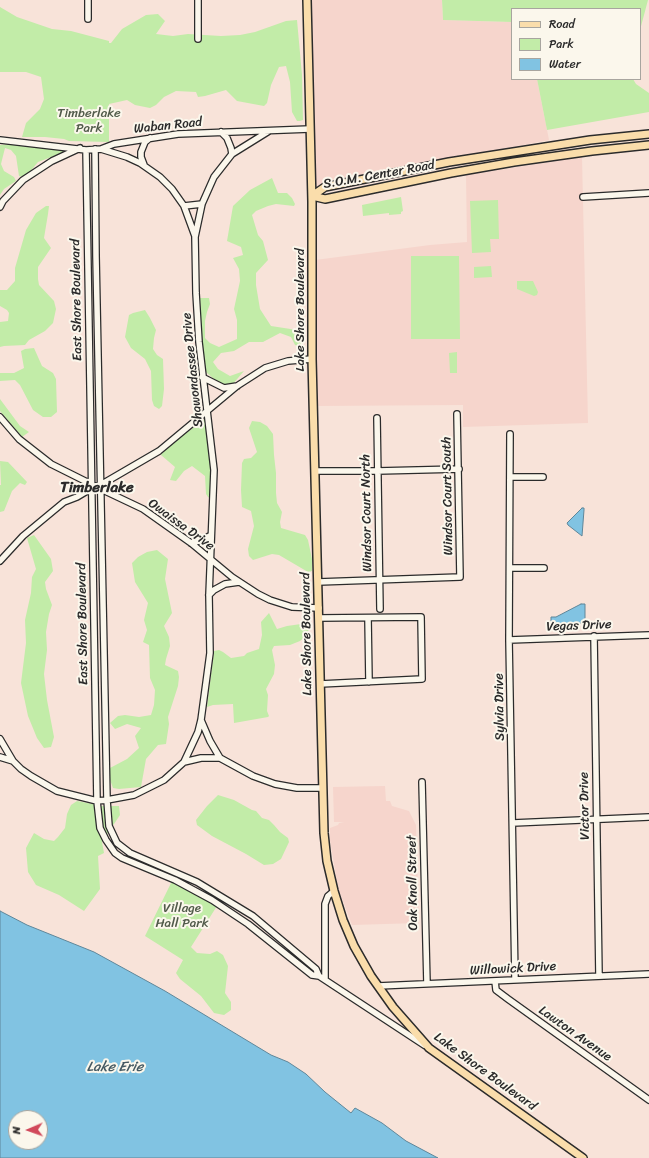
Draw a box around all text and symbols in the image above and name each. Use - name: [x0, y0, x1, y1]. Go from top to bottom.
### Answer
- legend: [511, 8, 641, 80]
- text: Road: [549, 13, 575, 35]
- text: Park: [549, 33, 574, 55]
- text: Water: [549, 53, 581, 75]
- park label: Timberlake Park: [57, 106, 121, 137]
- street label: Waban Road: [133, 115, 203, 137]
- street label: S.O.M. Center Road: [322, 158, 436, 192]
- street label: East Shore Boulevard: [68, 239, 86, 361]
- street label: Lake Shore Boulevard: [293, 249, 309, 371]
- street label: Shawondassee Drive: [179, 312, 207, 428]
- street label: Windsor Court South: [439, 437, 457, 555]
- street label: Windsor Court North: [358, 454, 376, 572]
- district label: Timberlake: [60, 479, 134, 497]
- street label: Owaissa Drive: [145, 496, 217, 554]
- street label: East Shore Boulevard: [74, 563, 92, 685]
- street label: Lake Shore Boulevard: [298, 572, 316, 696]
- street label: Vegas Drive: [546, 617, 612, 635]
- street label: Sylvia Drive: [492, 673, 508, 741]
- street label: Victor Drive: [577, 772, 593, 840]
- street label: Oak Knoll Street: [404, 835, 422, 931]
- park label: Village Hall Park: [155, 901, 209, 932]
- street label: Willowick Drive: [469, 959, 557, 979]
- street label: Lawton Avenue: [535, 1003, 615, 1065]
- street label: Lake Shore Boulevard: [431, 1030, 539, 1114]
- water label: Lake Erie: [87, 1059, 143, 1075]
- north arrow: [8, 1110, 48, 1150]
- text: N: [7, 1126, 26, 1135]

